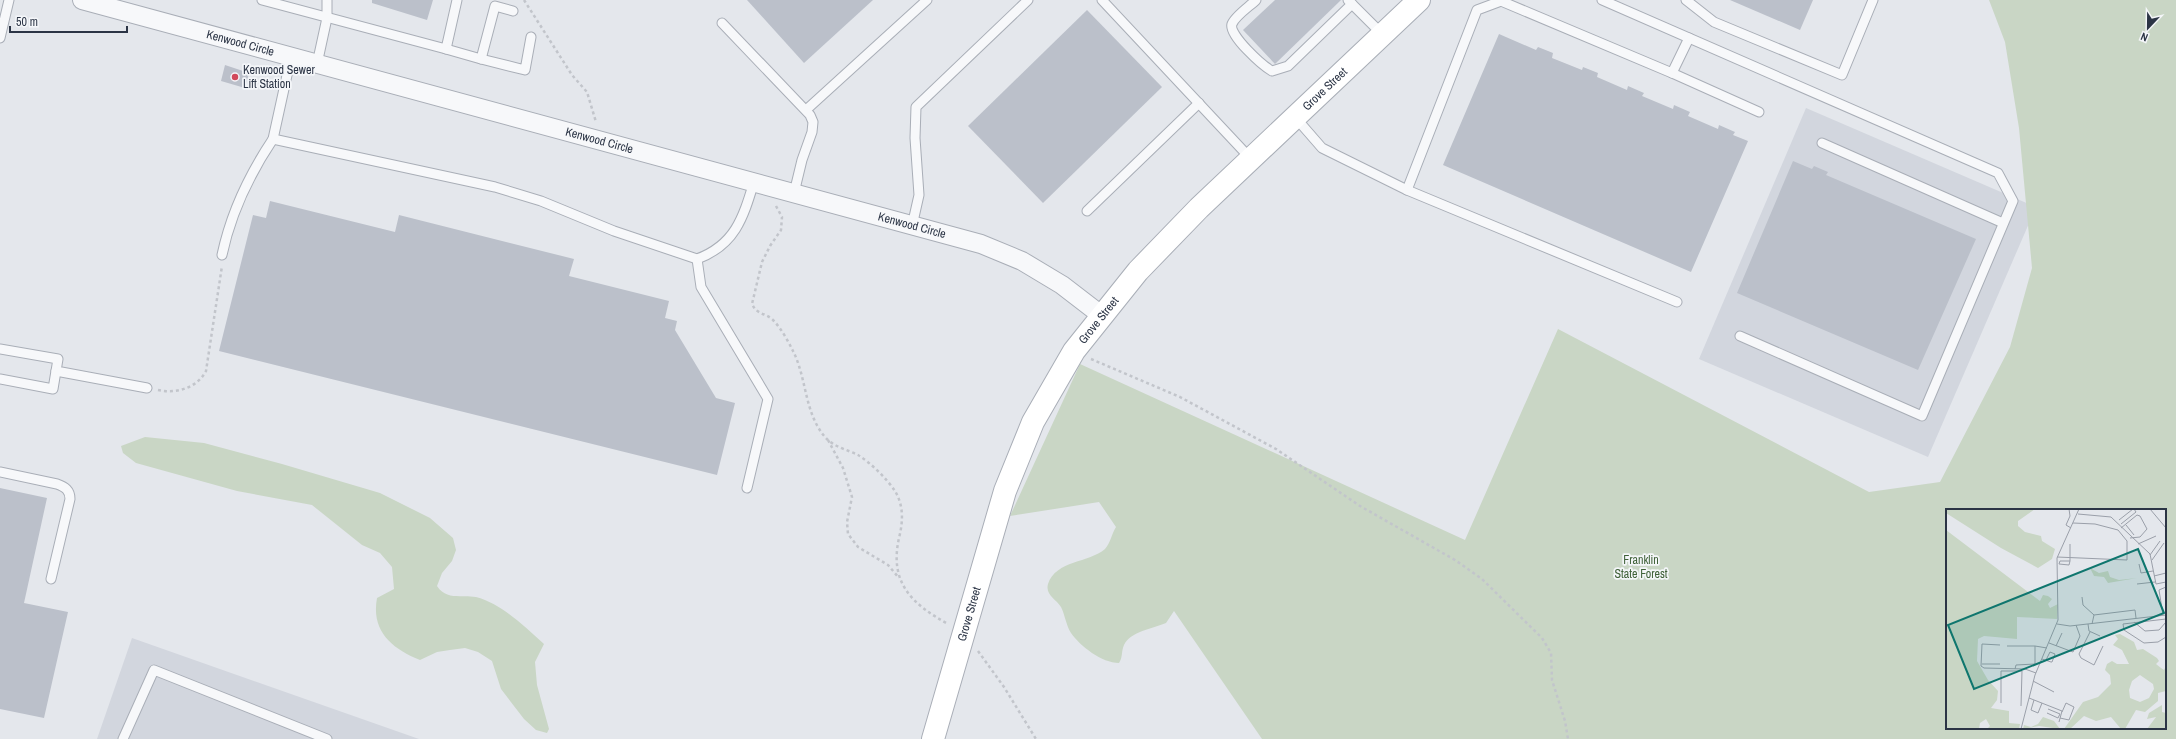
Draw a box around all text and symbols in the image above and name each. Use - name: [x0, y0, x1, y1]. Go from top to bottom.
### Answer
- scale bar: [10, 8, 127, 34]
- north arrow: [2128, 8, 2168, 48]
- text: 50 m: [16, 14, 38, 30]
- street label: Kenwood Circle: [205, 26, 276, 60]
- text: N: [2139, 30, 2150, 45]
- place label: Kenwood Sewer Lift Station: [243, 62, 315, 92]
- street label: Grove Street: [1299, 64, 1351, 114]
- marker: Kenwood Sewer Lift Station: [230, 72, 240, 82]
- street label: Kenwood Circle: [564, 124, 635, 157]
- street label: Kenwood Circle: [876, 208, 948, 242]
- street label: Grove Street: [1075, 293, 1122, 347]
- inset map: [1946, 509, 2166, 729]
- park label: Franklin State Forest: [1614, 552, 1668, 582]
- street label: Grove Street: [954, 585, 985, 643]

